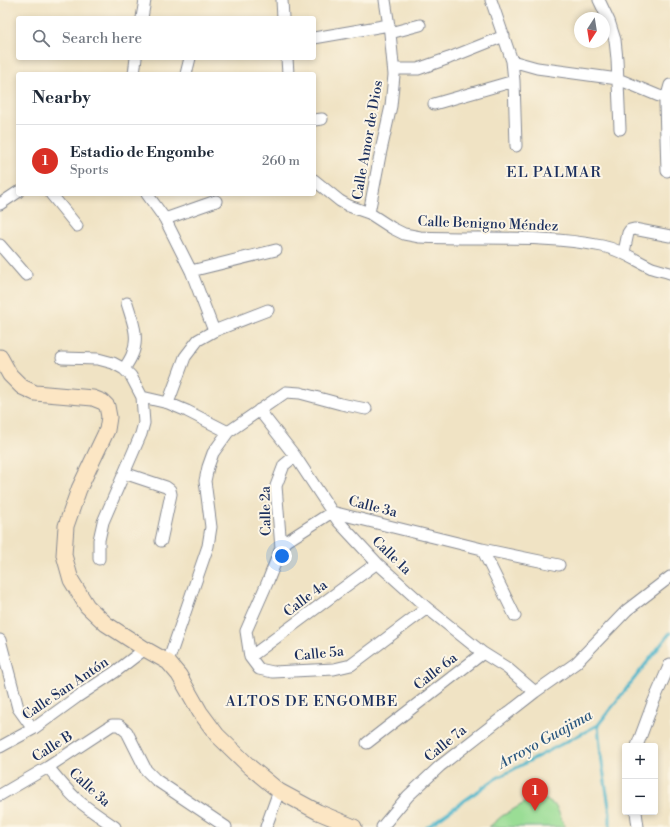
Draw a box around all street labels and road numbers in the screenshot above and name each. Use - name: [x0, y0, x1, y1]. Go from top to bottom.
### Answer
- street label: Calle Amor de Dios: [349, 79, 387, 201]
- street label: Calle Benigno Méndez: [417, 213, 559, 235]
- street label: Calle 2a: [257, 485, 275, 536]
- street label: Calle 3a: [346, 492, 400, 522]
- street label: Calle 1a: [368, 533, 416, 580]
- street label: Calle 4a: [280, 576, 332, 621]
- street label: Calle 5a: [293, 642, 346, 666]
- street label: Calle 6a: [410, 649, 462, 694]
- street label: Calle San Antón: [19, 653, 113, 724]
- street label: Calle 7a: [421, 721, 471, 766]
- street label: Calle B: [29, 727, 76, 766]
- street label: Calle 3a: [65, 764, 115, 812]

